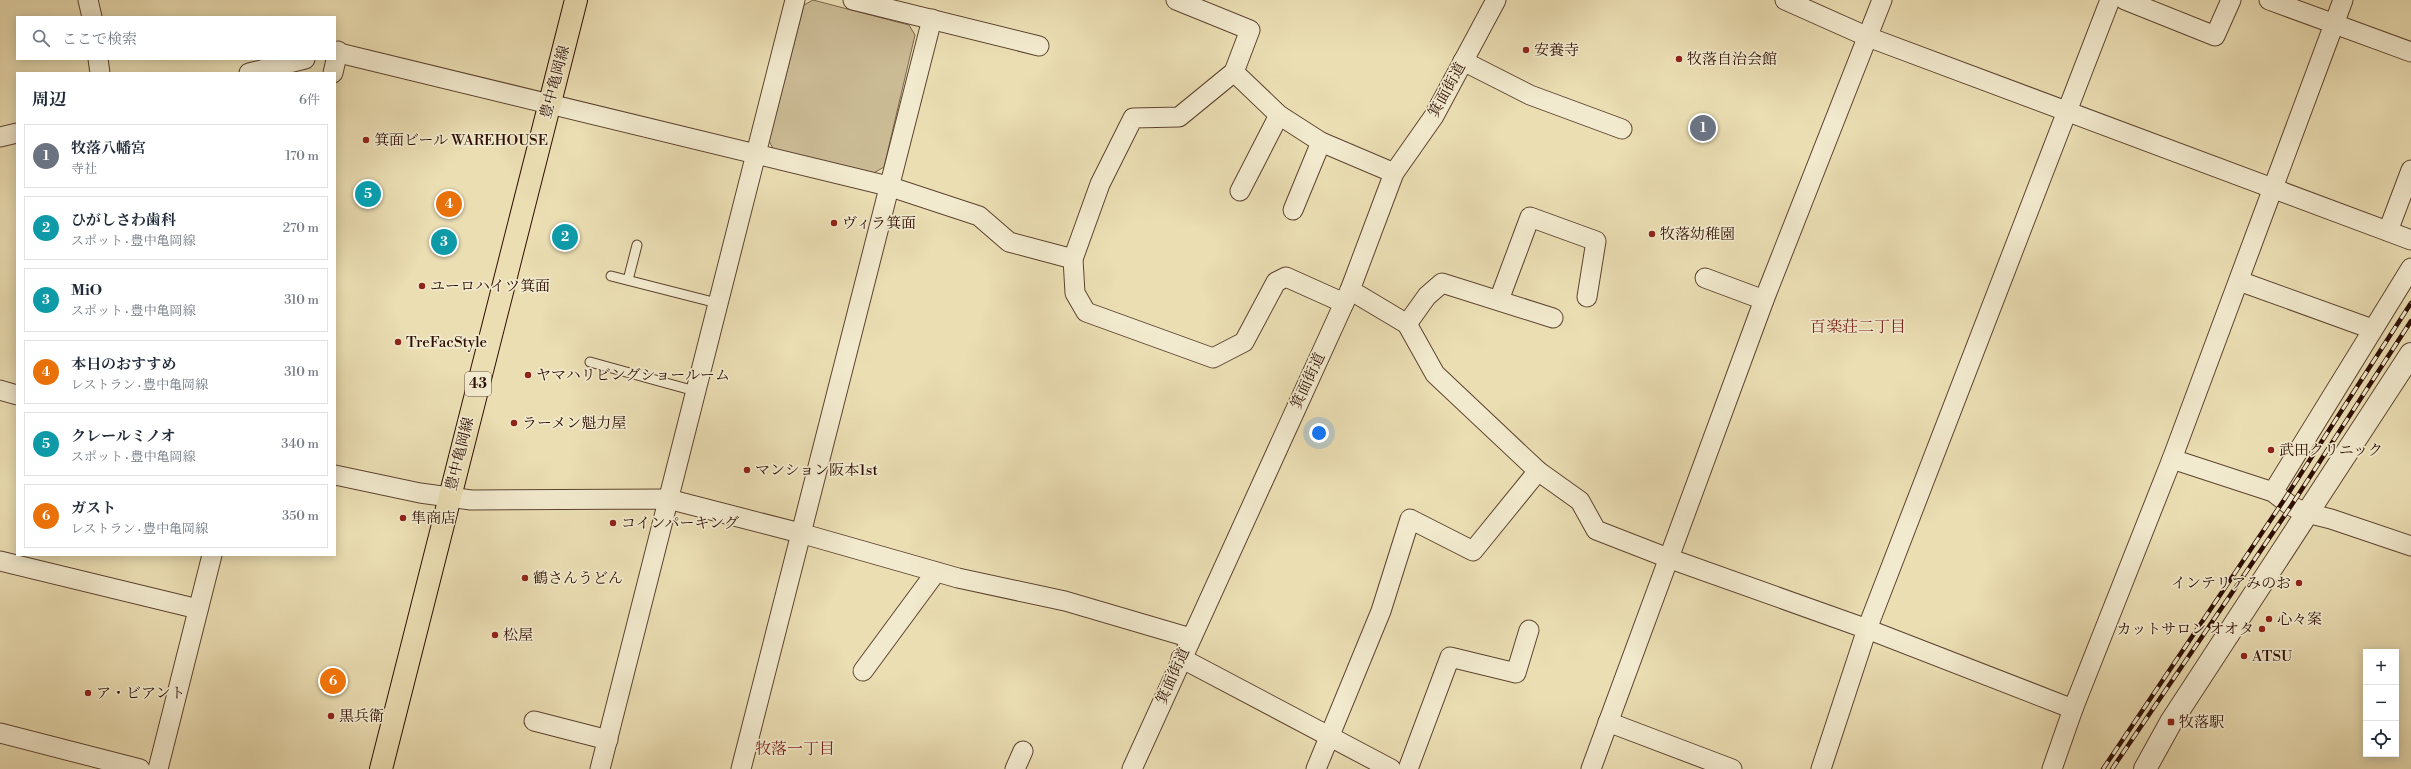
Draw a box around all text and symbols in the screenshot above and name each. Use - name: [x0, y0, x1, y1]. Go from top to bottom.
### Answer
- search box: [16, 16, 336, 60]
- icon: search: [30, 27, 52, 49]
- text: ここで検索: [62, 30, 137, 49]
- place label: 安養寺: [1534, 41, 1579, 60]
- street label: 豊中亀岡線: [536, 43, 574, 121]
- marker: 安養寺: [1521, 45, 1531, 55]
- place label: 牧落自治会館: [1687, 50, 1777, 69]
- marker: 牧落自治会館: [1674, 54, 1684, 64]
- street label: 箕面街道: [1424, 59, 1470, 121]
- text: 周辺: [32, 89, 66, 111]
- text: 6件: [299, 92, 320, 108]
- pin: 1: [1690, 113, 1716, 143]
- place label: 箕面ビール WAREHOUSE: [374, 131, 548, 150]
- marker: 箕面ビール WAREHOUSE: [361, 135, 371, 145]
- text: 牧落八幡宮: [71, 139, 146, 158]
- text: 1: [43, 148, 49, 164]
- text: 170 m: [285, 148, 319, 164]
- text: 寺社: [71, 161, 97, 177]
- pin: 5: [355, 179, 381, 209]
- pin: 4: [436, 189, 462, 219]
- text: ひがしさわ歯科: [71, 211, 176, 230]
- place label: ヴィラ箕面: [842, 214, 916, 233]
- marker: ヴィラ箕面: [829, 218, 839, 228]
- text: 2: [42, 220, 50, 236]
- text: 270 m: [283, 220, 319, 236]
- pin: 2: [552, 222, 578, 252]
- place label: 牧落幼稚園: [1660, 225, 1735, 244]
- pin: 3: [431, 227, 457, 257]
- marker: 牧落幼稚園: [1647, 229, 1657, 239]
- text: スポット · 豊中亀岡線: [71, 233, 196, 249]
- place label: ユーロハイツ箕面: [430, 277, 550, 296]
- text: MiO: [71, 281, 102, 300]
- marker: ユーロハイツ箕面: [417, 281, 427, 291]
- text: 3: [42, 292, 50, 308]
- text: 310 m: [284, 292, 319, 308]
- text: スポット · 豊中亀岡線: [71, 303, 196, 319]
- district label: 百楽荘二丁目: [1810, 317, 1906, 337]
- place label: TreFacStyle: [406, 333, 487, 352]
- marker: TreFacStyle: [393, 337, 403, 347]
- street label: 箕面街道: [1287, 350, 1329, 412]
- text: 本日のおすすめ: [71, 355, 176, 374]
- text: 4: [42, 364, 50, 380]
- text: 310 m: [284, 364, 319, 380]
- place label: ヤマハリビングショールーム: [536, 366, 730, 385]
- marker: ヤマハリビングショールーム: [523, 370, 533, 380]
- road number: 43: [465, 372, 491, 396]
- text: レストラン · 豊中亀岡線: [71, 377, 208, 393]
- place label: ラーメン魁力屋: [522, 414, 626, 433]
- street label: 豊中亀岡線: [442, 415, 478, 493]
- marker: ラーメン魁力屋: [509, 418, 519, 428]
- your location: [1309, 423, 1329, 443]
- text: クレールミノオ: [71, 427, 176, 446]
- text: 5: [42, 436, 50, 452]
- text: 340 m: [281, 436, 319, 452]
- place label: 武田クリニック: [2279, 441, 2383, 460]
- marker: 武田クリニック: [2266, 445, 2276, 455]
- text: スポット · 豊中亀岡線: [71, 449, 196, 465]
- place label: マンション阪本1st: [755, 461, 878, 480]
- marker: マンション阪本1st: [742, 465, 752, 475]
- text: ガスト: [71, 499, 116, 518]
- text: 6: [42, 508, 50, 524]
- text: 350 m: [282, 508, 319, 524]
- place label: 隼商店: [411, 509, 456, 528]
- marker: 隼商店: [398, 513, 408, 523]
- place label: コインパーキング: [621, 514, 739, 533]
- marker: コインパーキング: [608, 518, 618, 528]
- text: レストラン · 豊中亀岡線: [71, 521, 208, 537]
- place label: 鶴さんうどん: [533, 569, 623, 588]
- marker: 鶴さんうどん: [520, 573, 530, 583]
- place label: インテリアみのお: [2171, 574, 2291, 593]
- marker: インテリアみのお: [2294, 578, 2304, 588]
- place label: 心々案: [2277, 610, 2322, 629]
- marker: 心々案: [2264, 614, 2274, 624]
- place label: カットサロン オオタ: [2117, 620, 2254, 639]
- marker: カットサロン オオタ: [2257, 624, 2267, 634]
- place label: 松屋: [503, 626, 533, 645]
- marker: 松屋: [490, 630, 500, 640]
- street label: 箕面街道: [1152, 645, 1194, 707]
- place label: ATSU: [2251, 647, 2292, 666]
- map controls: [2363, 649, 2399, 757]
- button: +: [2363, 649, 2399, 685]
- marker: ATSU: [2239, 651, 2249, 661]
- pin: 6: [320, 666, 346, 696]
- place label: ア・ビアント: [96, 684, 185, 703]
- button: −: [2363, 685, 2399, 721]
- marker: ア・ビアント: [83, 688, 93, 698]
- place label: 黒兵衛: [339, 707, 384, 726]
- marker: 黒兵衛: [326, 711, 336, 721]
- place label: 牧落駅: [2179, 713, 2224, 732]
- marker: 牧落駅: [2166, 717, 2176, 727]
- button: locate: [2363, 721, 2399, 757]
- district label: 牧落一丁目: [755, 739, 835, 759]

